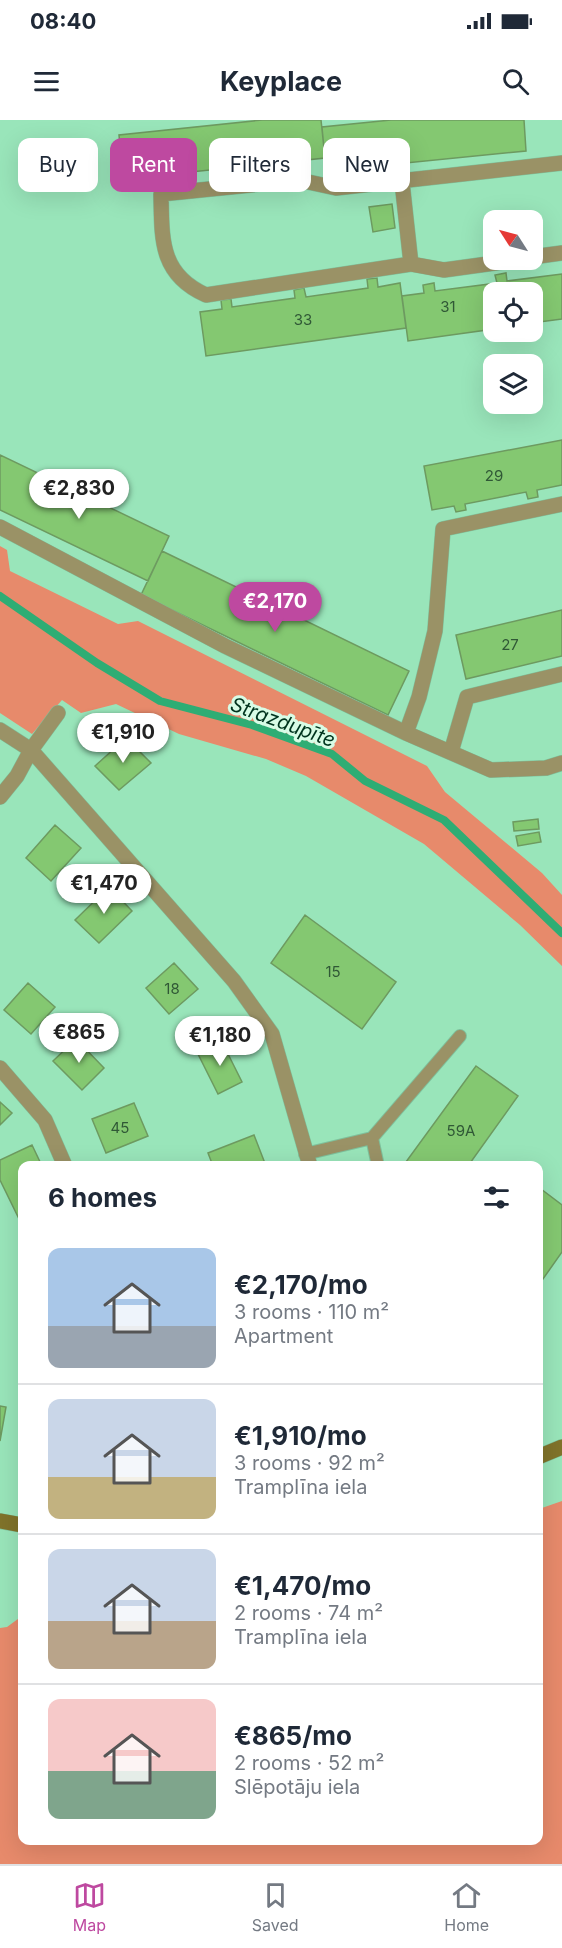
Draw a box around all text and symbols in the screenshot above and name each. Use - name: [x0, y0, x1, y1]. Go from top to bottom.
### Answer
- text: 08:40: [30, 8, 96, 34]
- icon: menu: [30, 65, 63, 98]
- text: Keyplace: [220, 65, 342, 98]
- icon: search: [499, 65, 532, 98]
- chip: Buy: [18, 138, 98, 192]
- chip: Rent: [110, 138, 197, 192]
- chip: Filters: [209, 138, 311, 192]
- chip: New: [323, 138, 410, 192]
- north arrow: [483, 210, 543, 270]
- map controls: [483, 210, 543, 414]
- button: locate: [483, 282, 543, 342]
- house number: 31: [440, 297, 456, 316]
- house number: 33: [294, 310, 312, 329]
- button: layers: [483, 354, 543, 414]
- house number: 29: [485, 466, 503, 485]
- pin: €2,830: [30, 469, 128, 520]
- text: €2,830: [43, 476, 115, 500]
- pin: €2,170: [226, 582, 324, 633]
- text: €2,170: [243, 589, 307, 613]
- house number: 27: [501, 635, 519, 654]
- water label: Strazdupīte: [227, 692, 339, 752]
- pin: €1,910: [74, 713, 172, 764]
- text: €1,910: [91, 720, 155, 744]
- pin: €1,470: [55, 864, 153, 915]
- text: €1,470: [70, 871, 138, 895]
- house number: 15: [325, 962, 341, 981]
- house number: 18: [164, 979, 180, 998]
- pin: €865: [43, 1013, 115, 1064]
- pin: €1,180: [171, 1016, 269, 1067]
- text: €865: [53, 1020, 105, 1044]
- text: €1,180: [189, 1023, 251, 1047]
- house number: 45: [111, 1118, 129, 1137]
- house number: 59A: [447, 1121, 475, 1140]
- icon: filters: [480, 1181, 513, 1214]
- text: 6 homes: [48, 1182, 157, 1213]
- text: €2,170/mo: [234, 1269, 368, 1300]
- icon: home: [96, 1272, 168, 1344]
- text: 3 rooms · 110 m²: [234, 1300, 389, 1324]
- text: Apartment: [234, 1324, 333, 1348]
- text: €1,910/mo: [234, 1420, 367, 1451]
- icon: home: [96, 1423, 168, 1495]
- text: 3 rooms · 92 m²: [234, 1451, 385, 1475]
- text: Tramplīna iela: [234, 1475, 367, 1499]
- text: €1,470/mo: [234, 1570, 371, 1601]
- icon: home: [96, 1573, 168, 1645]
- text: 2 rooms · 74 m²: [234, 1601, 383, 1625]
- text: Tramplīna iela: [234, 1625, 367, 1649]
- text: €865/mo: [234, 1720, 352, 1751]
- icon: home: [96, 1723, 168, 1795]
- text: 2 rooms · 52 m²: [234, 1751, 384, 1775]
- text: Slēpotāju iela: [234, 1775, 360, 1799]
- tab: Map: [73, 1879, 106, 1935]
- tab: Saved: [252, 1879, 299, 1935]
- tab: Home: [444, 1879, 489, 1935]

